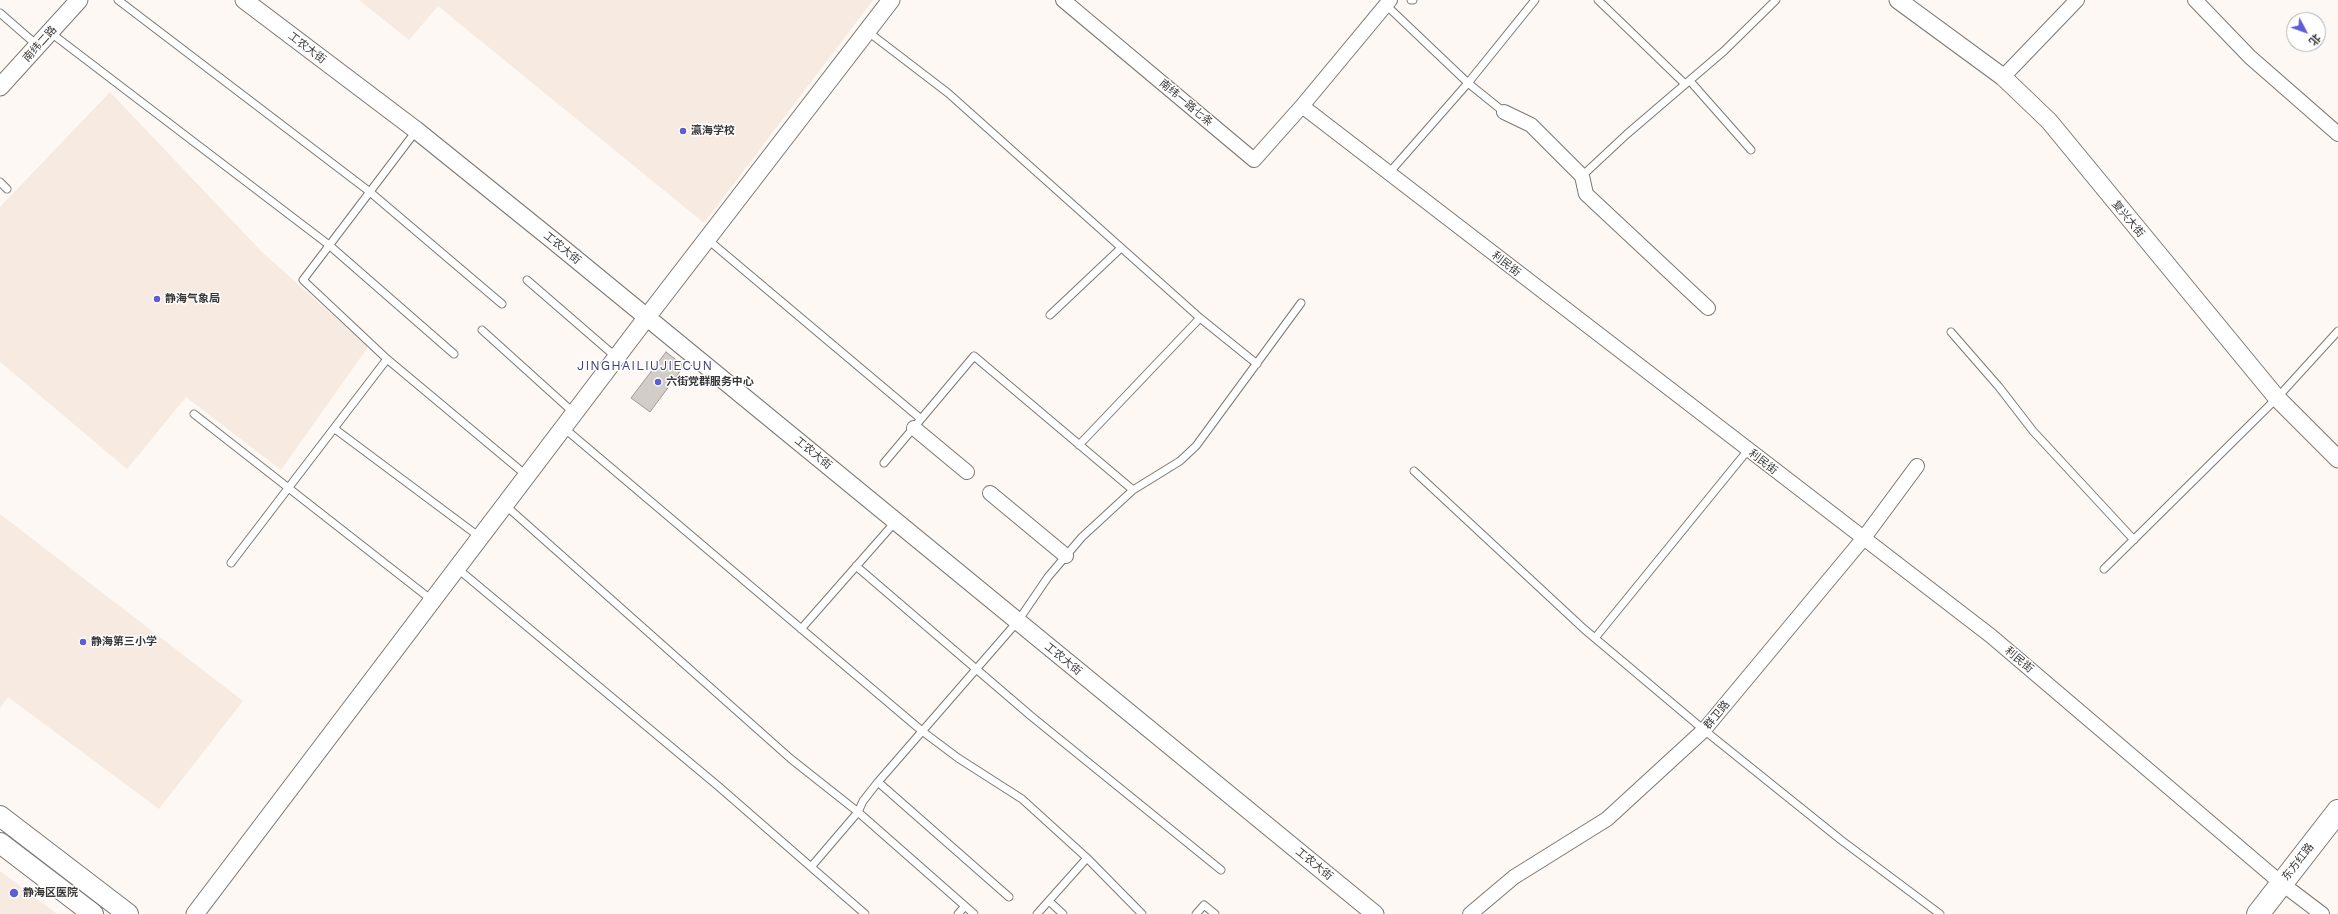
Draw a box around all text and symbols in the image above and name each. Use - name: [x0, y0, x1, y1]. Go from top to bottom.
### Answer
- north arrow: [2286, 12, 2326, 52]
- street label: 南纬二路: [20, 23, 60, 65]
- street label: 工农大街: [285, 29, 329, 67]
- text: 北: [2306, 31, 2323, 48]
- street label: 南纬一路七条: [1156, 77, 1216, 129]
- place label: 瀛海学校: [691, 124, 735, 138]
- marker: 瀛海学校: [678, 126, 688, 136]
- street label: 复兴大街: [2109, 198, 2147, 240]
- street label: 工农大街: [541, 229, 583, 267]
- street label: 利民街: [1489, 249, 1523, 279]
- place label: 静海气象局: [165, 292, 220, 306]
- marker: 静海气象局: [152, 294, 162, 304]
- district label: JINGHAILIUJIECUN: [577, 358, 713, 374]
- place label: 六街党群服务中心: [666, 375, 754, 389]
- marker: 六街党群服务中心: [653, 377, 663, 387]
- street label: 工农大街: [792, 434, 834, 472]
- street label: 利民街: [1746, 447, 1780, 477]
- place label: 静海第三小学: [91, 635, 157, 649]
- marker: 静海第三小学: [78, 637, 88, 647]
- street label: 工农大街: [1042, 640, 1084, 678]
- street label: 利民街: [2002, 644, 2036, 676]
- street label: 群卫路: [1701, 698, 1733, 732]
- street label: 东方红路: [2279, 841, 2317, 883]
- street label: 工农大街: [1293, 845, 1335, 883]
- place label: 静海区医院: [23, 886, 78, 900]
- marker: 静海区医院: [8, 887, 20, 899]

